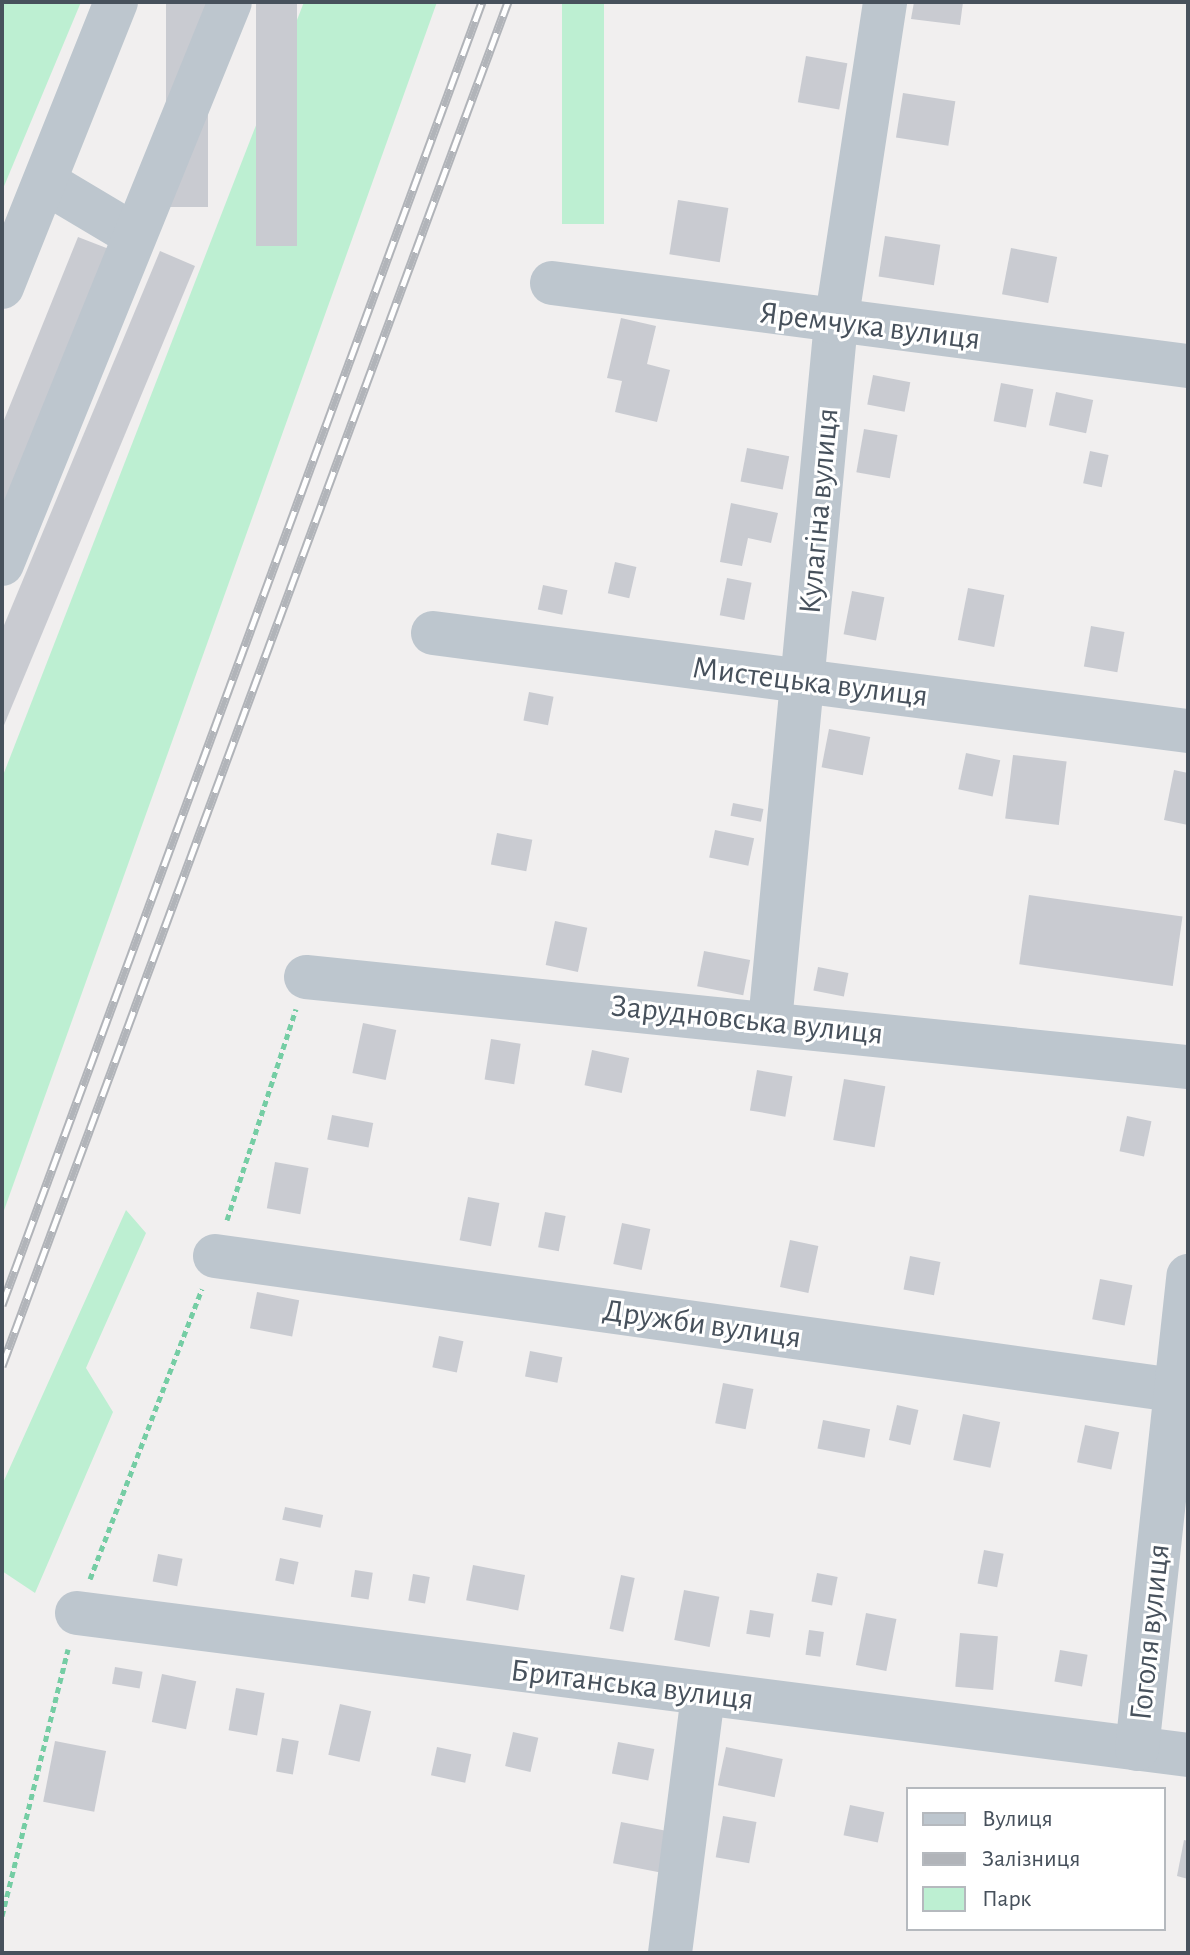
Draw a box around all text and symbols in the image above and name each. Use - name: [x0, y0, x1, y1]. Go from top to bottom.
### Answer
- street label: Яремчука вулиця: [757, 293, 983, 359]
- street label: Кулагіна вулиця: [791, 406, 847, 616]
- street label: Мистецька вулиця: [690, 649, 930, 715]
- street label: Зарудновська вулиця: [609, 987, 885, 1053]
- street label: Дружби вулиця: [600, 1291, 804, 1357]
- street label: Гоголя вулиця: [1122, 1542, 1178, 1722]
- street label: Британська вулиця: [508, 1651, 756, 1719]
- legend: [906, 1787, 1166, 1931]
- text: Вулиця: [982, 1807, 1053, 1831]
- text: Залізниця: [982, 1847, 1080, 1871]
- text: Парк: [982, 1887, 1031, 1911]

